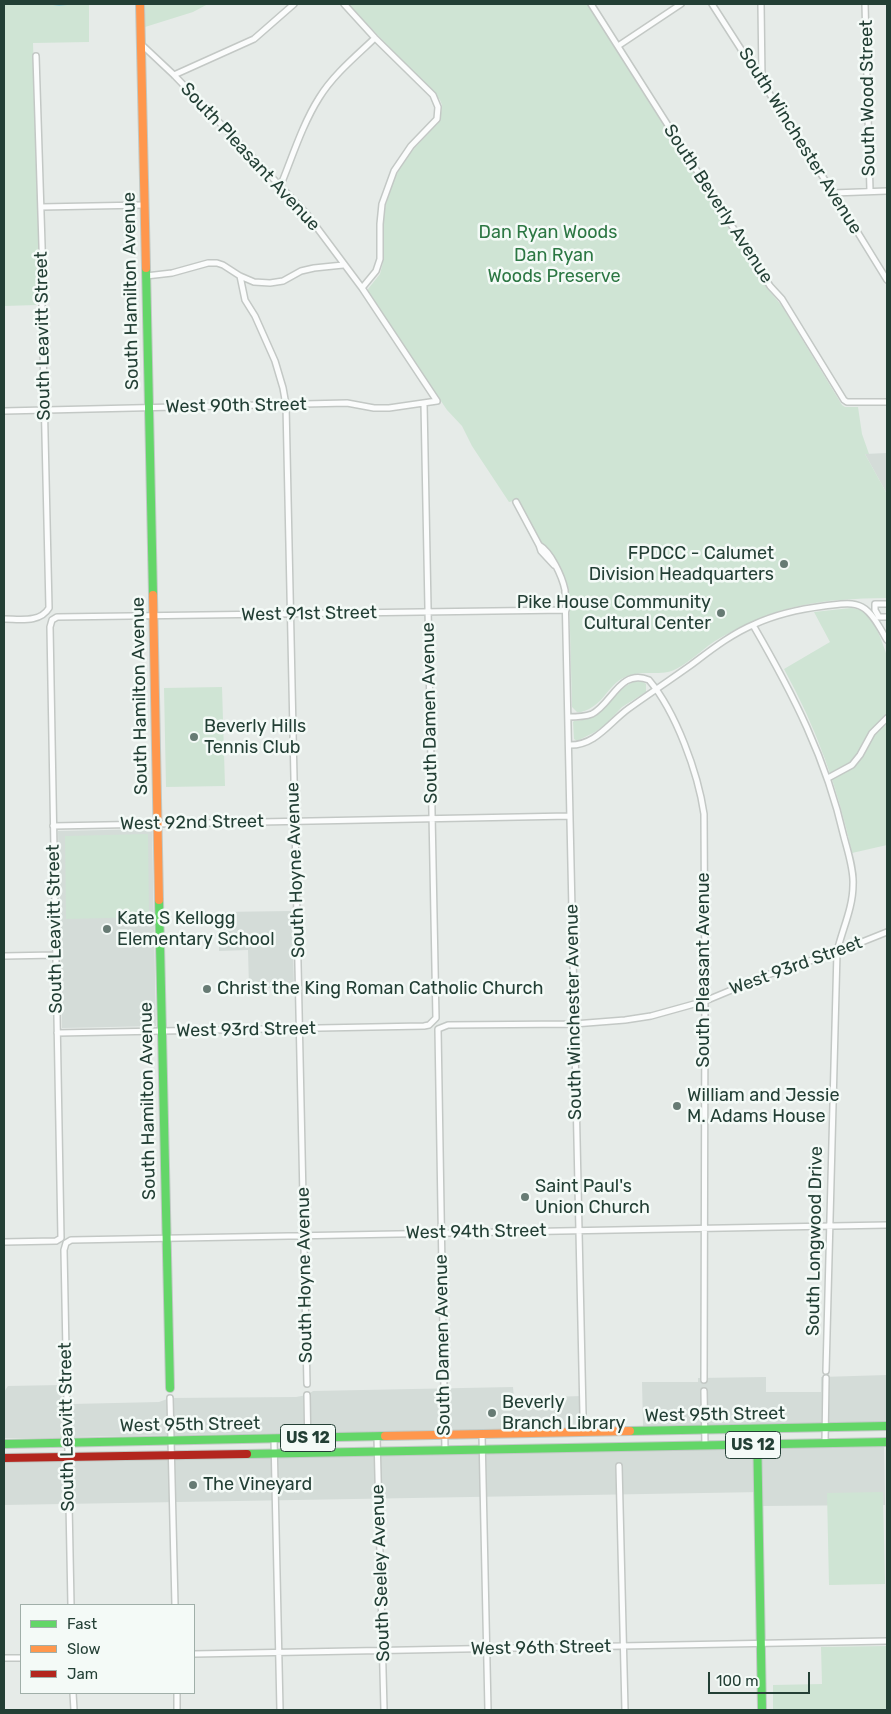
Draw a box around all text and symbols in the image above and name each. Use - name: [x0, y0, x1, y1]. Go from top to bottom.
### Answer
- street label: South Wood Street: [856, 20, 880, 176]
- street label: South Winchester Avenue: [734, 44, 866, 238]
- street label: South Pleasant Avenue: [176, 78, 324, 236]
- street label: South Beverly Avenue: [659, 121, 777, 287]
- street label: South Hamilton Avenue: [118, 192, 144, 390]
- park label: Dan Ryan Woods: [479, 222, 617, 244]
- park label: Dan Ryan Woods Preserve: [487, 245, 621, 288]
- street label: South Leavitt Street: [31, 251, 55, 421]
- street label: West 90th Street: [165, 394, 307, 418]
- place label: FPDCC - Calumet Division Headquarters: [589, 543, 774, 586]
- marker: FPDCC - Calumet Division Headquarters: [778, 558, 790, 570]
- place label: Pike House Community Cultural Center: [517, 592, 711, 634]
- street label: South Hamilton Avenue: [127, 597, 153, 795]
- street label: West 91st Street: [241, 602, 377, 626]
- marker: Pike House Community Cultural Center: [715, 607, 727, 619]
- street label: South Damen Avenue: [418, 622, 442, 804]
- place label: Beverly Hills Tennis Club: [204, 716, 306, 759]
- marker: Beverly Hills Tennis Club: [188, 731, 200, 743]
- street label: South Hoyne Avenue: [282, 782, 310, 958]
- street label: West 92nd Street: [120, 811, 264, 835]
- street label: South Leavitt Street: [43, 844, 67, 1014]
- street label: South Pleasant Avenue: [693, 872, 715, 1068]
- street label: South Winchester Avenue: [561, 904, 587, 1120]
- place label: Kate S Kellogg Elementary School: [117, 908, 275, 951]
- marker: Kate S Kellogg Elementary School: [101, 923, 113, 935]
- street label: West 93rd Street: [727, 932, 865, 1000]
- place label: Christ the King Roman Catholic Church: [217, 978, 543, 1000]
- marker: Christ the King Roman Catholic Church: [201, 983, 213, 995]
- street label: South Hamilton Avenue: [135, 1002, 161, 1200]
- street label: West 93rd Street: [176, 1018, 316, 1042]
- place label: William and Jessie M. Adams House: [687, 1085, 839, 1128]
- marker: William and Jessie M. Adams House: [671, 1100, 683, 1112]
- street label: South Longwood Drive: [803, 1146, 827, 1336]
- place label: Saint Paul's Union Church: [535, 1176, 650, 1218]
- street label: South Hoyne Avenue: [293, 1187, 317, 1363]
- marker: Saint Paul's Union Church: [519, 1191, 531, 1203]
- street label: West 94th Street: [405, 1220, 547, 1244]
- street label: South Damen Avenue: [431, 1254, 455, 1436]
- street label: South Leavitt Street: [55, 1342, 79, 1512]
- place label: Beverly Branch Library: [502, 1392, 625, 1435]
- street label: West 95th Street: [645, 1403, 785, 1427]
- marker: Beverly Branch Library: [486, 1407, 498, 1419]
- street label: West 95th Street: [120, 1413, 260, 1437]
- road number: US 12: [280, 1425, 336, 1452]
- road number: US 12: [726, 1432, 780, 1458]
- place label: The Vineyard: [203, 1474, 312, 1496]
- marker: The Vineyard: [187, 1479, 199, 1491]
- street label: South Seeley Avenue: [367, 1484, 395, 1662]
- legend: [20, 1604, 195, 1694]
- text: Fast: [67, 1615, 97, 1633]
- street label: West 96th Street: [471, 1636, 611, 1660]
- text: Slow: [67, 1640, 100, 1658]
- scale bar: [711, 1662, 814, 1694]
- text: Jam: [67, 1665, 98, 1683]
- text: 100 m: [716, 1672, 758, 1690]

